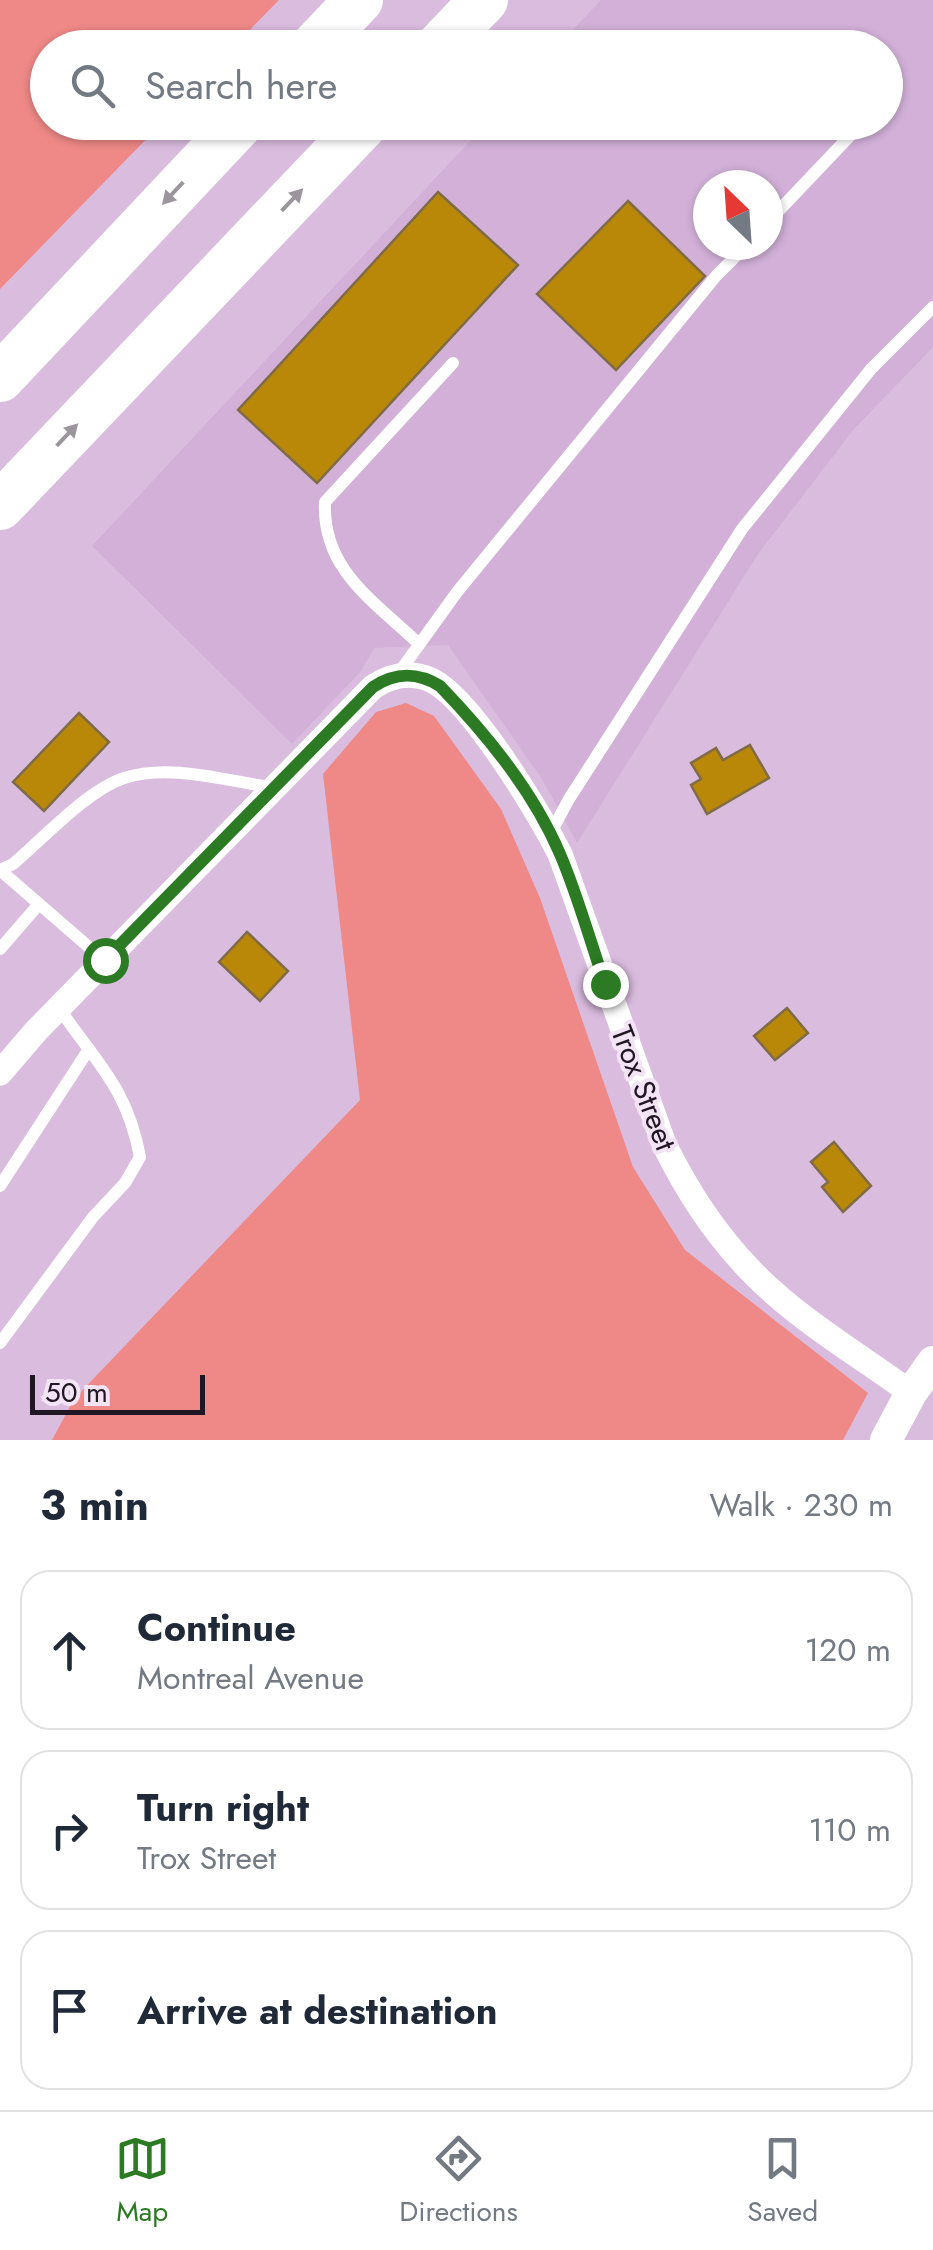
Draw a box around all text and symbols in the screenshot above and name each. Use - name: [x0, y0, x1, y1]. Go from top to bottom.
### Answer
- search box: [30, 30, 903, 140]
- icon: search: [65, 58, 120, 113]
- text: Search here: [145, 58, 337, 113]
- north arrow: [693, 170, 783, 260]
- one-way arrow: [163, 180, 185, 205]
- one-way arrow: [280, 189, 303, 213]
- one-way arrow: [55, 424, 78, 448]
- route start: [83, 938, 129, 984]
- route end: [583, 962, 629, 1008]
- street label: Trox Street: [601, 1019, 688, 1157]
- scale bar: [30, 1370, 205, 1414]
- text: 50 m: [45, 1372, 108, 1413]
- text: 3 min: [40, 1475, 149, 1536]
- text: Walk · 230 m: [709, 1482, 893, 1528]
- text: Continue: [137, 1600, 296, 1655]
- icon: ahead: [42, 1623, 97, 1678]
- text: 120 m: [805, 1627, 891, 1673]
- text: Montreal Avenue: [137, 1655, 364, 1701]
- text: Turn right: [137, 1780, 309, 1835]
- icon: right: [42, 1803, 97, 1858]
- text: 110 m: [808, 1807, 891, 1853]
- text: Trox Street: [137, 1835, 276, 1881]
- icon: arrive: [42, 1983, 97, 2038]
- text: Arrive at destination: [137, 1983, 498, 2038]
- tab: Map: [115, 2131, 170, 2232]
- tab: Directions: [399, 2131, 518, 2232]
- tab: Saved: [747, 2131, 818, 2232]

